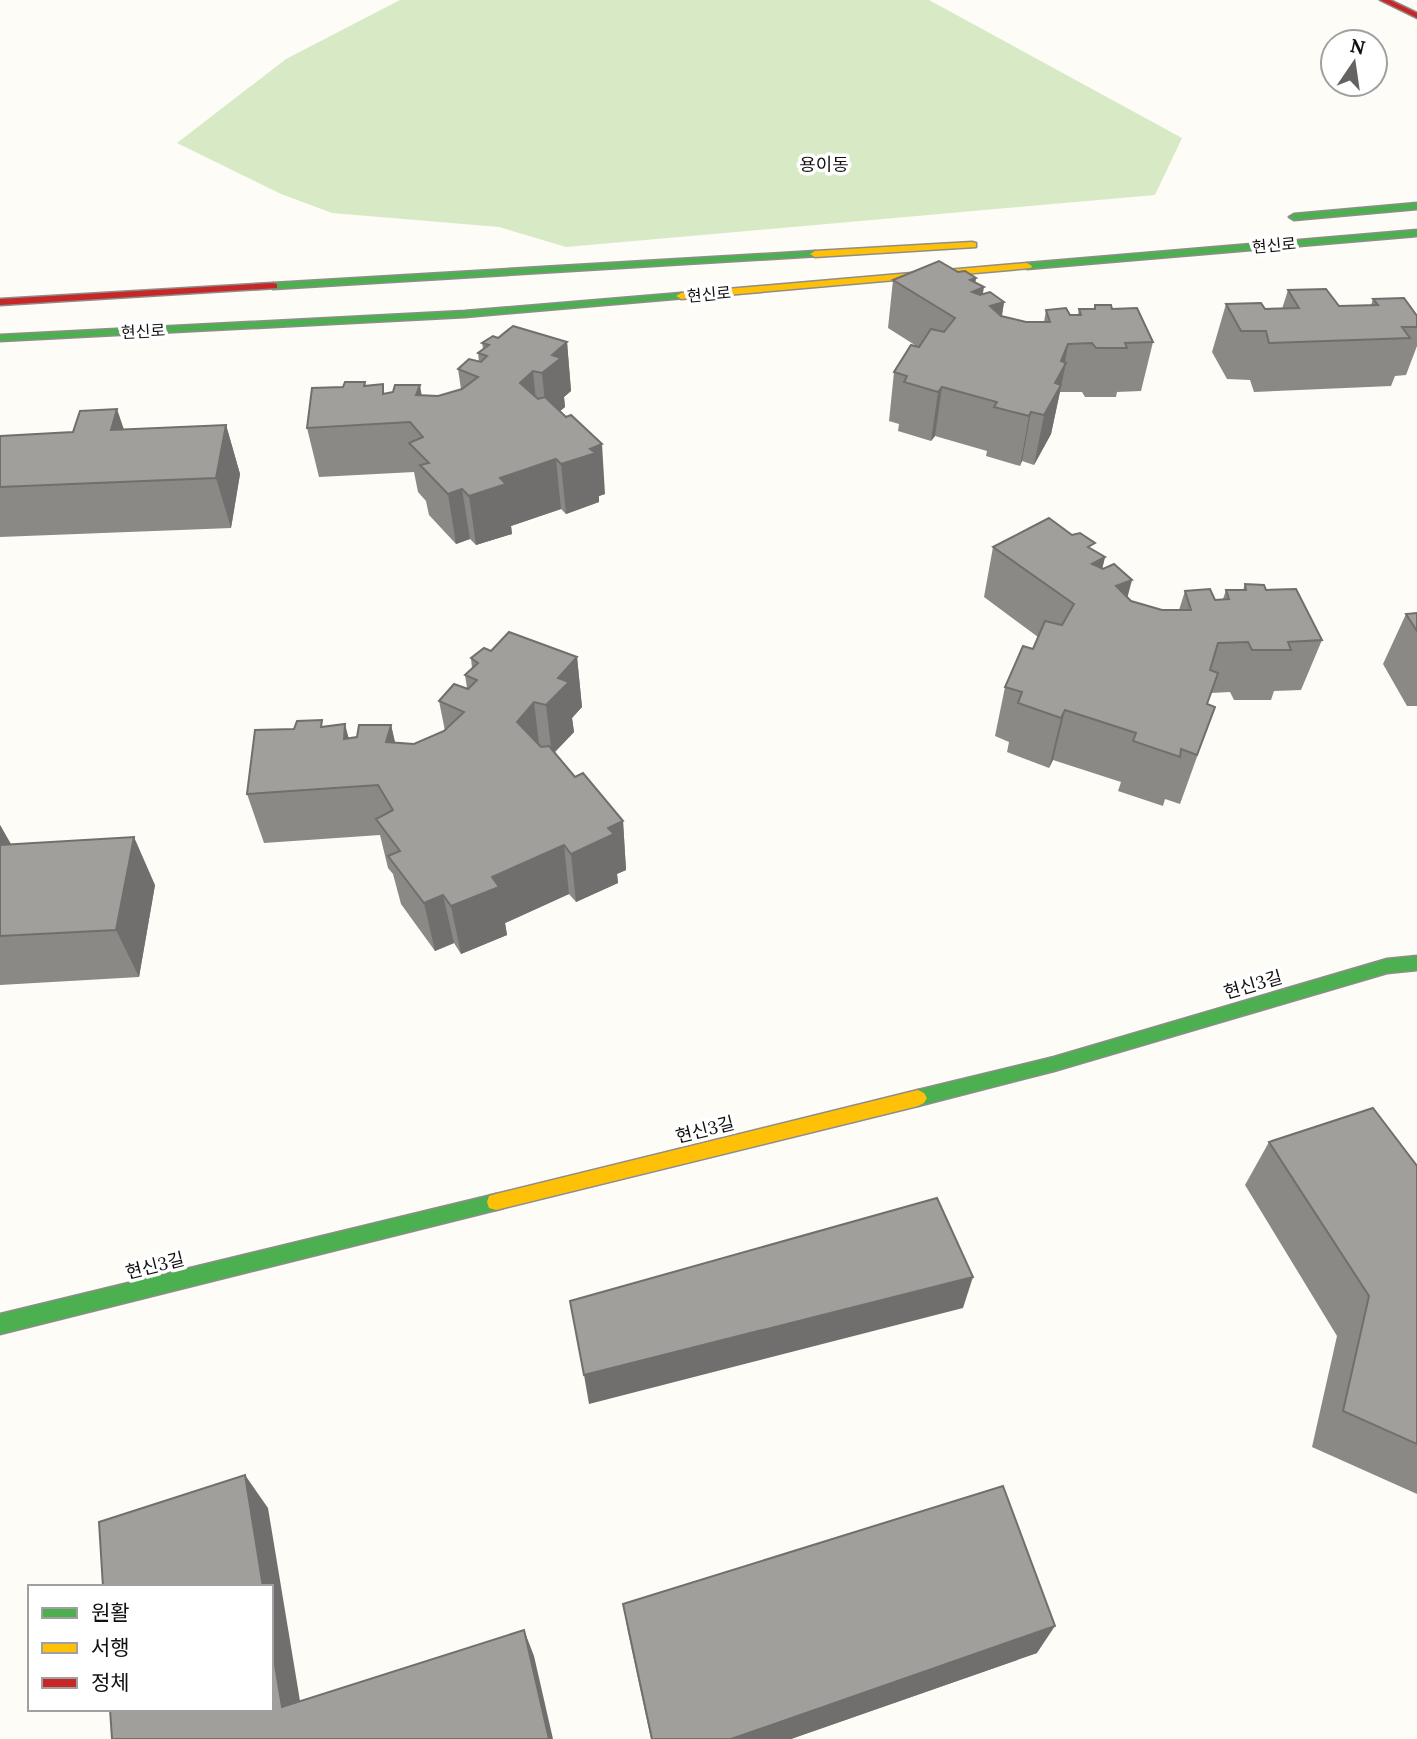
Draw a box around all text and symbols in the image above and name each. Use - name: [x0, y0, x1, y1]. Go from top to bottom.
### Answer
- north arrow: [1319, 28, 1389, 98]
- text: N: [1348, 33, 1368, 60]
- district label: 용이동: [799, 153, 849, 176]
- street label: 현신로: [1251, 233, 1297, 257]
- street label: 현신로: [686, 282, 732, 306]
- street label: 현신로: [120, 320, 166, 342]
- street label: 현신3길: [1221, 965, 1285, 1004]
- street label: 현신3길: [673, 1111, 737, 1148]
- street label: 현신3길: [123, 1247, 187, 1284]
- legend: [28, 1585, 273, 1711]
- text: 원활: [91, 1599, 130, 1626]
- text: 서행: [91, 1634, 130, 1661]
- text: 정체: [91, 1669, 130, 1696]

